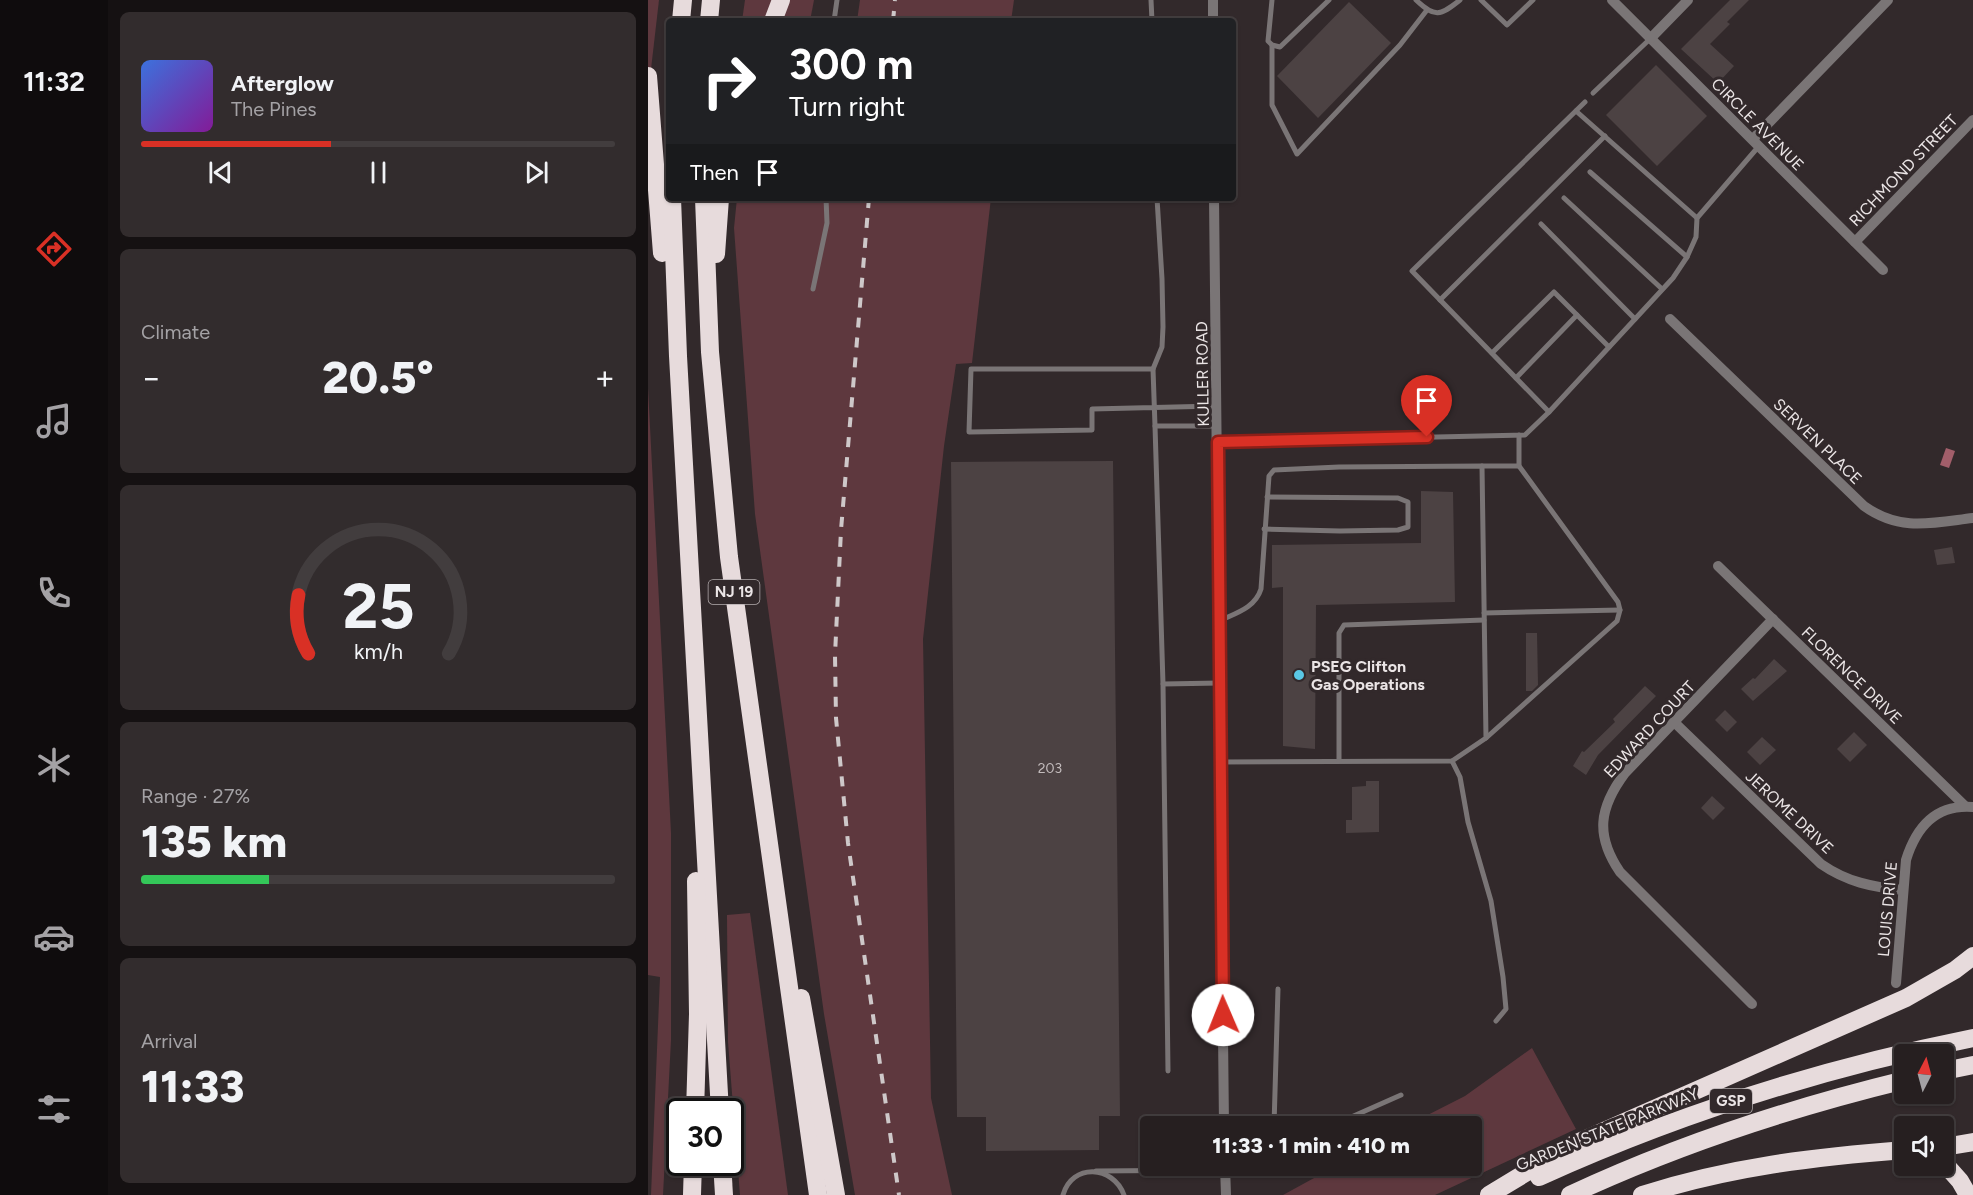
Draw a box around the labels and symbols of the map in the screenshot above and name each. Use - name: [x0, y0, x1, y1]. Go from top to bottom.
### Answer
- street label: CIRCLE AVENUE: [1707, 74, 1808, 175]
- street label: RICHMOND STREET: [1845, 111, 1962, 230]
- street label: KULLER ROAD: [1192, 321, 1213, 427]
- pin: [1401, 375, 1452, 437]
- street label: SERVEN PLACE: [1770, 394, 1866, 488]
- road number: NJ 19: [708, 580, 760, 604]
- street label: FLORENCE DRIVE: [1798, 623, 1906, 728]
- place label: PSEG Clifton Gas Operations: [1311, 657, 1425, 694]
- marker: PSEG Clifton Gas Operations: [1292, 668, 1306, 682]
- street label: EDWARD COURT: [1600, 677, 1699, 782]
- house number: 203: [1038, 760, 1062, 777]
- street label: JEROME DRIVE: [1742, 767, 1837, 858]
- street label: LOUIS DRIVE: [1874, 860, 1901, 958]
- position arrow: [1191, 983, 1255, 1047]
- north arrow: [1894, 1044, 1954, 1104]
- street label: GARDEN STATE PARKWAY: [1513, 1084, 1702, 1175]
- road number: GSP: [1710, 1089, 1752, 1113]
- speed limit sign: 30: [666, 1098, 744, 1176]

